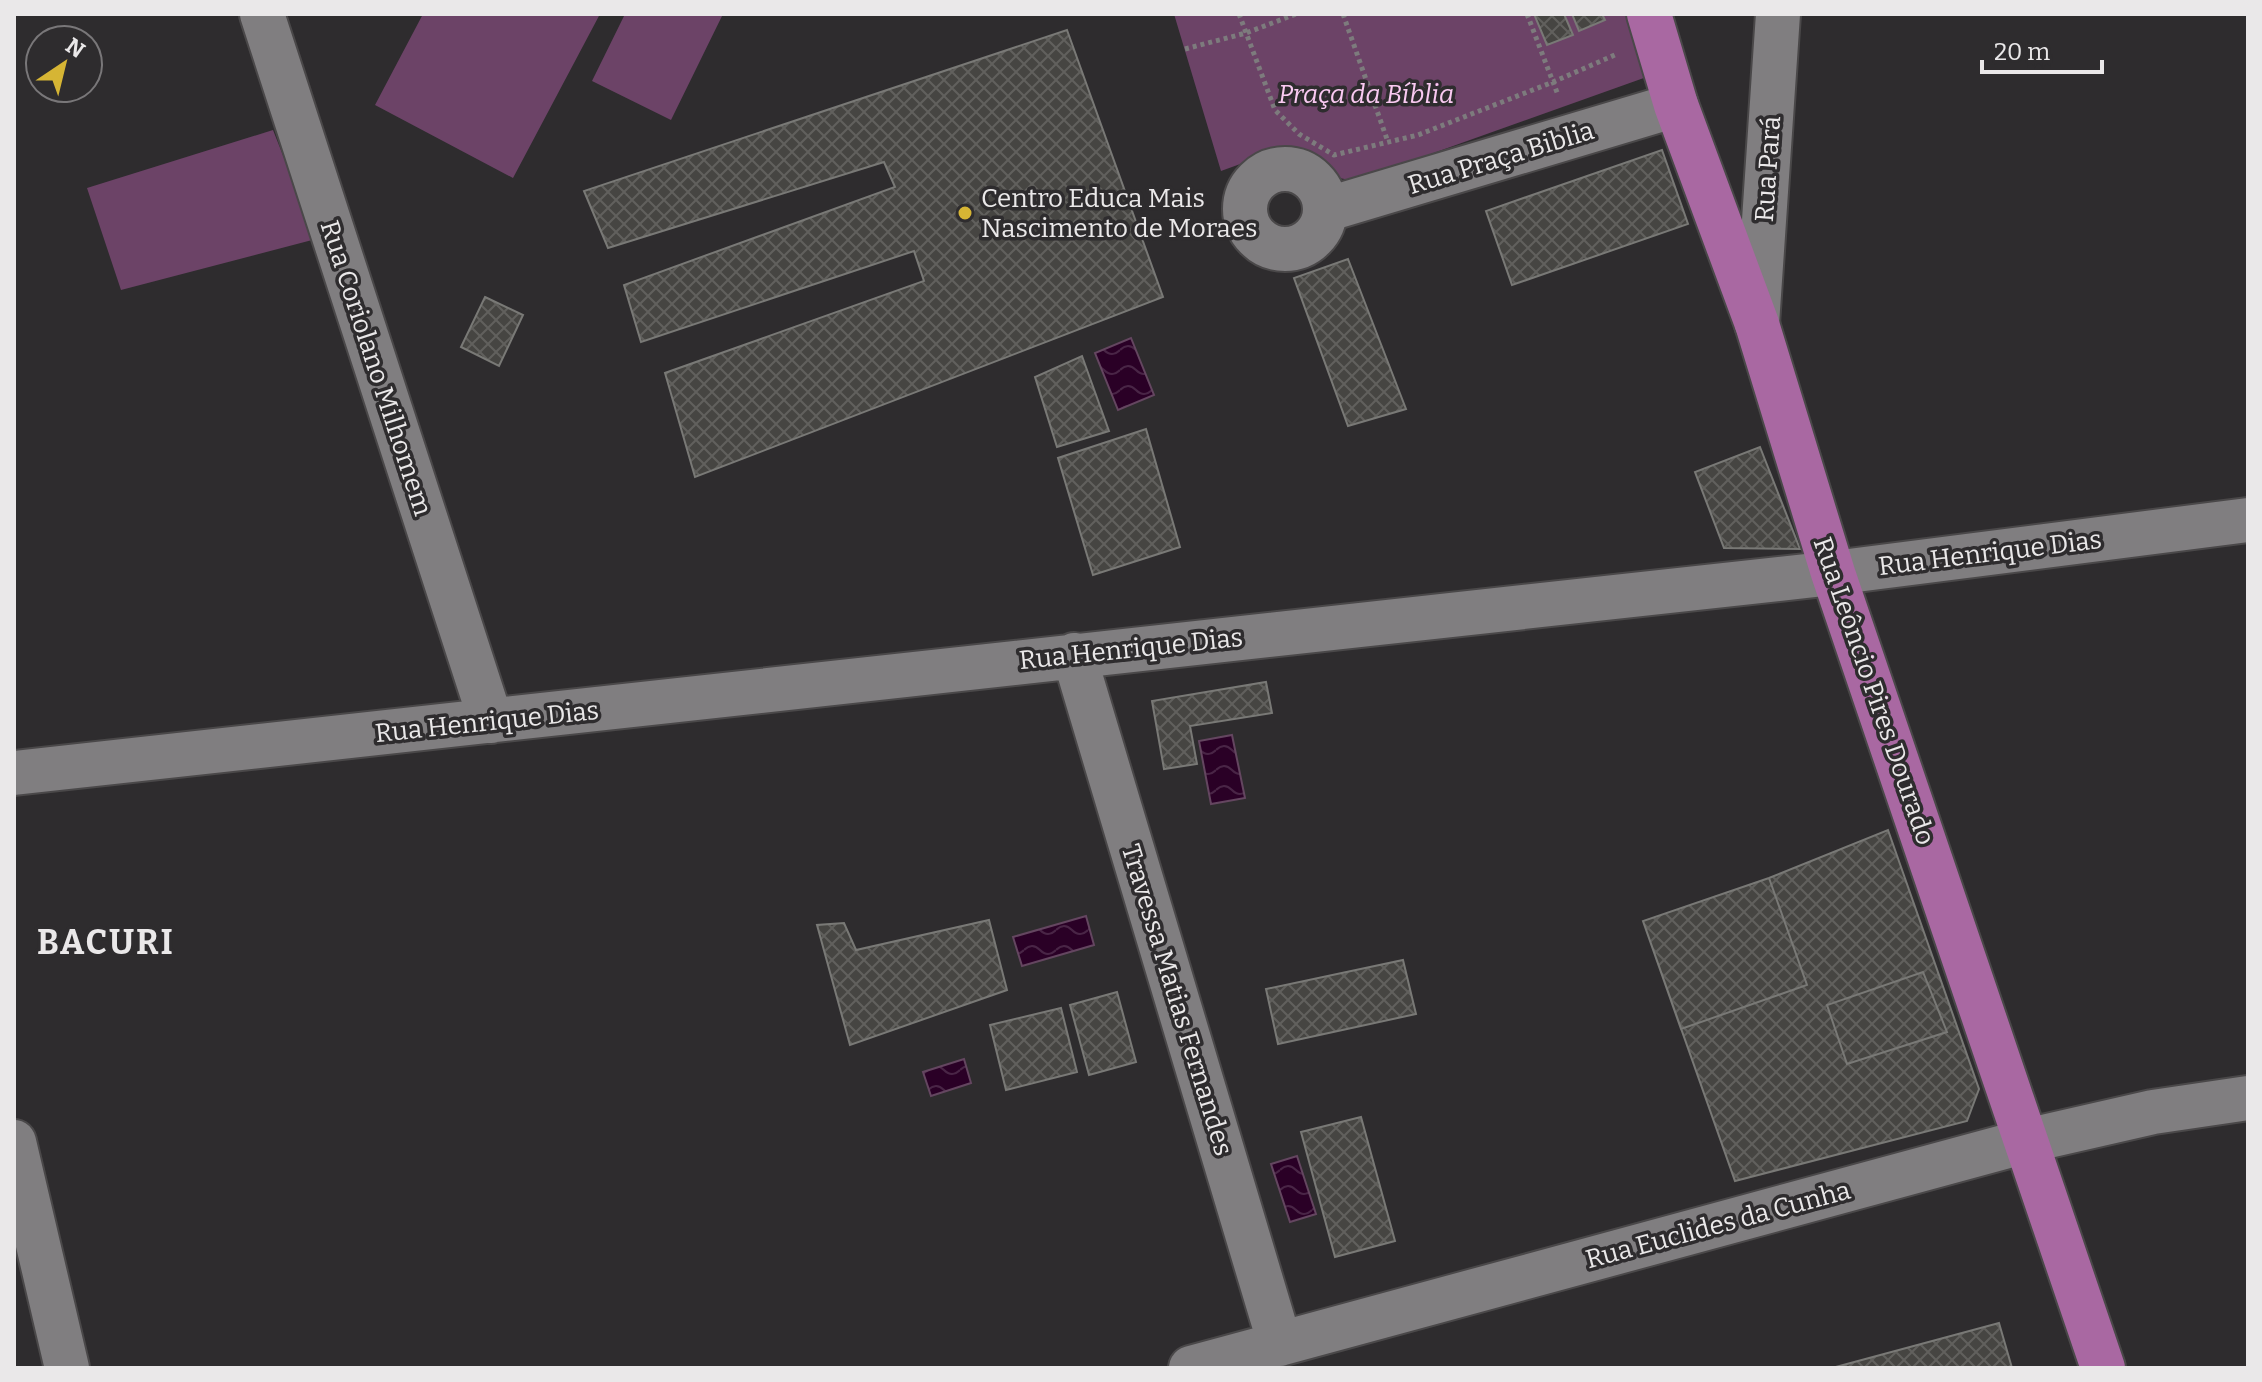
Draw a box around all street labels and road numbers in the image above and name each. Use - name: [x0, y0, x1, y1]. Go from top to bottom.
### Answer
- street label: Rua Praça Biblia: [1404, 115, 1598, 201]
- street label: Rua Pará: [1749, 115, 1787, 223]
- street label: Rua Coriolano Milhomem: [314, 217, 438, 520]
- street label: Rua Henrique Dias: [1876, 524, 2104, 582]
- street label: Rua Leôncio Pires Dourado: [1807, 533, 1941, 849]
- street label: Rua Henrique Dias: [1018, 622, 1244, 676]
- street label: Rua Henrique Dias: [374, 695, 600, 749]
- street label: Travessa Matias Fernandes: [1115, 840, 1239, 1160]
- street label: Rua Euclides da Cunha: [1582, 1175, 1854, 1275]

